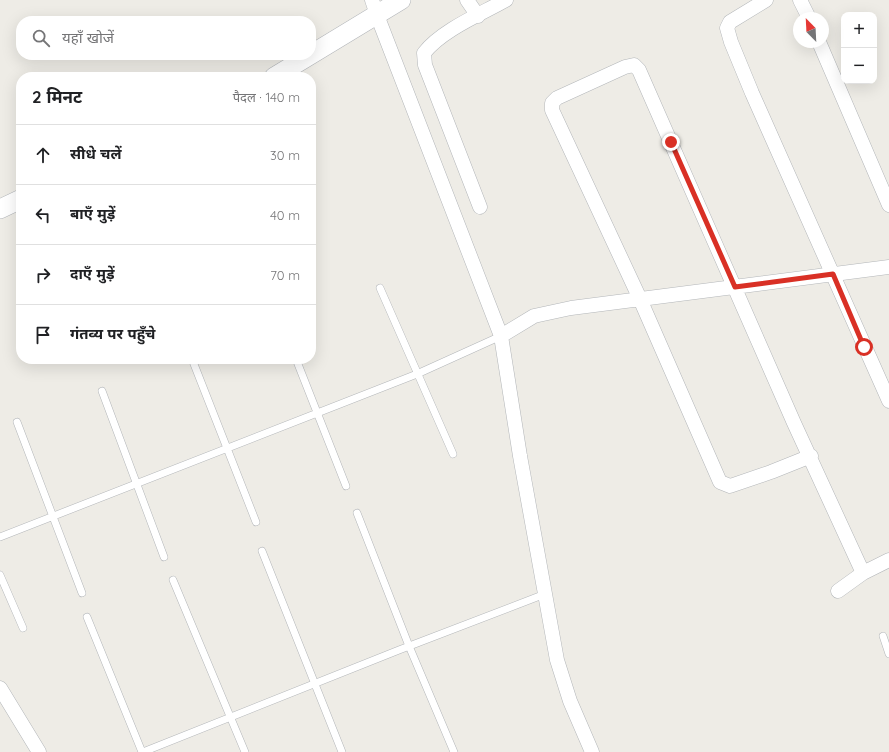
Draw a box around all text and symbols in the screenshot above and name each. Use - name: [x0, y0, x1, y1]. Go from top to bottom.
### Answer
- north arrow: [793, 12, 829, 48]
- map controls: [841, 12, 877, 84]
- button: +: [841, 12, 877, 48]
- search box: [16, 16, 316, 60]
- icon: search: [30, 27, 52, 49]
- text: यहाँ खोजें: [62, 28, 114, 47]
- button: −: [841, 48, 877, 84]
- text: 2 मिनट: [32, 86, 82, 107]
- text: पैदल · 140 m: [233, 89, 300, 105]
- route end: [662, 133, 680, 151]
- icon: ahead: [32, 144, 54, 166]
- text: सीधे चलें: [70, 144, 121, 163]
- text: 30 m: [270, 147, 300, 163]
- icon: left: [32, 204, 54, 226]
- text: बाएँ मुड़ें: [70, 204, 115, 223]
- text: 40 m: [270, 207, 300, 223]
- icon: right: [32, 264, 54, 286]
- text: दाएँ मुड़ें: [70, 264, 114, 283]
- text: 70 m: [270, 267, 300, 283]
- icon: arrive: [32, 324, 54, 346]
- text: गंतव्य पर पहुँचे: [70, 324, 156, 343]
- route start: [855, 338, 873, 356]

